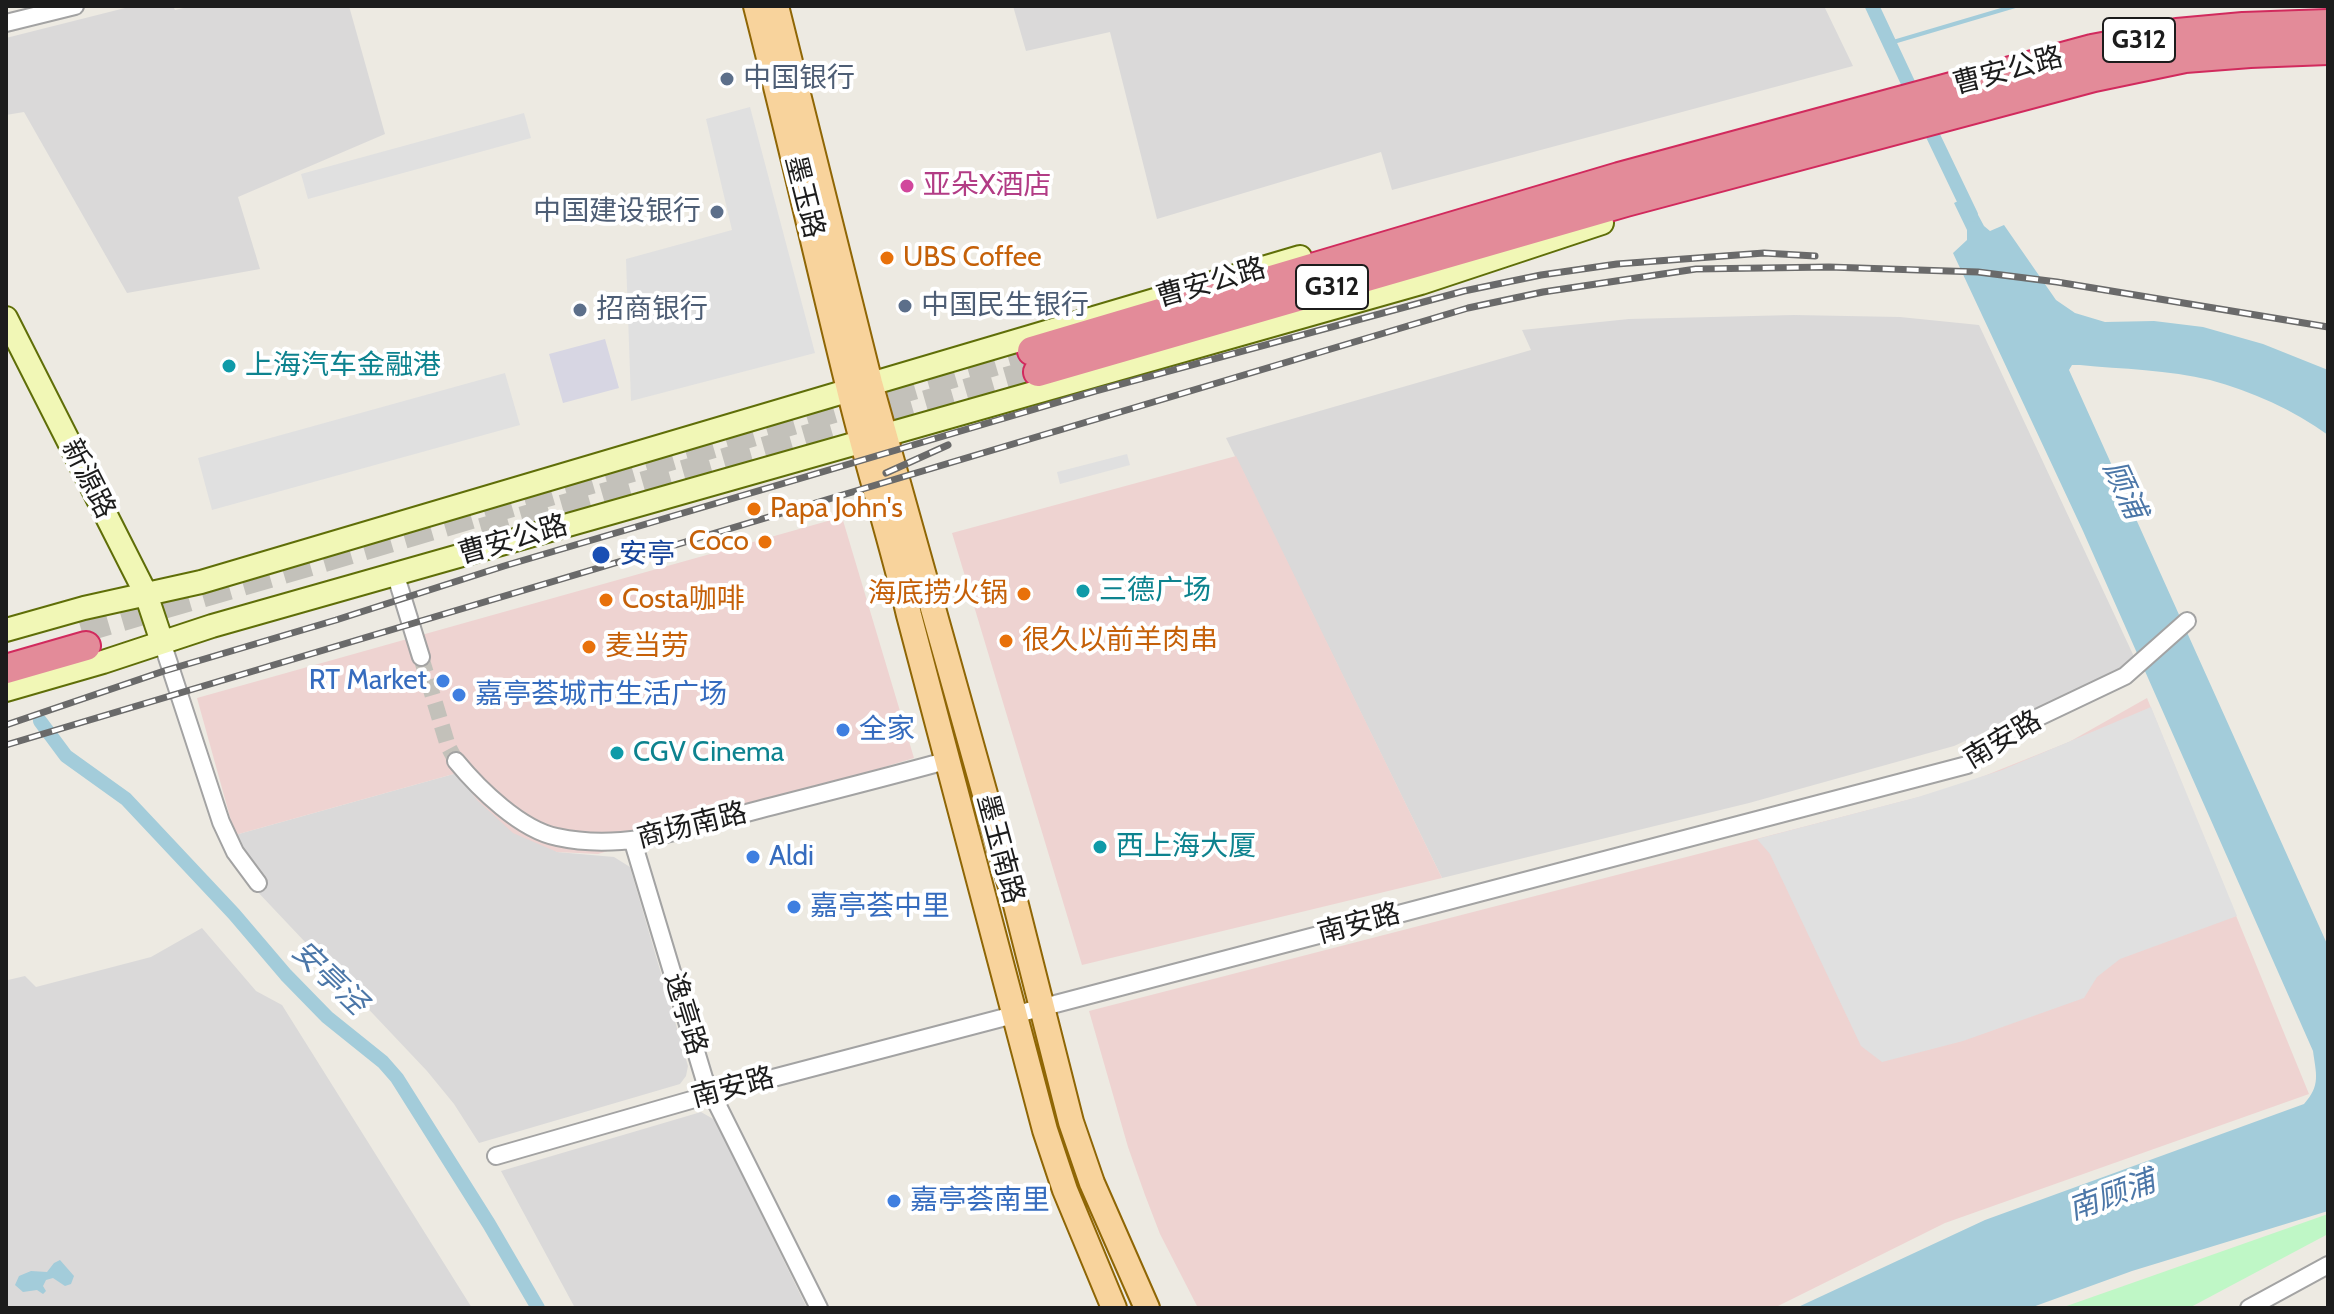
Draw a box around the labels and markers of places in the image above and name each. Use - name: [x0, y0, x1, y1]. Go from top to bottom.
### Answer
- place label: 中国银行: [743, 62, 855, 96]
- marker: 中国银行: [718, 70, 736, 88]
- place label: 亚朵X酒店: [923, 169, 1052, 203]
- marker: 亚朵X酒店: [898, 177, 916, 195]
- place label: 中国建设银行: [533, 195, 701, 229]
- marker: 中国建设银行: [708, 203, 726, 221]
- place label: UBS Coffee: [903, 241, 1042, 275]
- marker: UBS Coffee: [878, 249, 896, 267]
- place label: 中国民生银行: [921, 289, 1089, 323]
- place label: 招商银行: [596, 293, 708, 327]
- marker: 中国民生银行: [896, 297, 914, 315]
- marker: 招商银行: [571, 301, 589, 319]
- place label: 上海汽车金融港: [245, 349, 441, 383]
- marker: 上海汽车金融港: [220, 357, 238, 375]
- place label: Papa John's: [770, 492, 903, 526]
- marker: Papa John's: [745, 500, 763, 518]
- place label: Coco: [689, 525, 749, 559]
- marker: Coco: [756, 533, 774, 551]
- place label: 安亭: [619, 538, 675, 572]
- marker: 安亭: [590, 544, 612, 566]
- place label: 三德广场: [1099, 574, 1211, 608]
- place label: 海底捞火锅: [868, 577, 1008, 611]
- marker: 三德广场: [1074, 582, 1092, 600]
- place label: Costa咖啡: [622, 583, 745, 617]
- marker: 海底捞火锅: [1015, 585, 1033, 603]
- marker: Costa咖啡: [597, 591, 615, 609]
- place label: 很久以前羊肉串: [1022, 624, 1218, 658]
- place label: 麦当劳: [605, 630, 689, 664]
- marker: 很久以前羊肉串: [997, 632, 1015, 650]
- marker: 麦当劳: [580, 638, 598, 656]
- place label: RT Market: [309, 664, 427, 698]
- marker: RT Market: [434, 672, 452, 690]
- place label: 嘉亭荟城市生活广场: [475, 678, 727, 712]
- marker: 嘉亭荟城市生活广场: [450, 686, 468, 704]
- place label: 全家: [859, 713, 915, 747]
- marker: 全家: [834, 721, 852, 739]
- place label: CGV Cinema: [633, 736, 784, 770]
- marker: CGV Cinema: [608, 744, 626, 762]
- place label: 西上海大厦: [1116, 830, 1256, 864]
- marker: 西上海大厦: [1091, 838, 1109, 856]
- place label: Aldi: [769, 840, 814, 874]
- marker: Aldi: [744, 848, 762, 866]
- place label: 嘉亭荟中里: [810, 890, 950, 924]
- marker: 嘉亭荟中里: [785, 898, 803, 916]
- place label: 嘉亭荟南里: [910, 1184, 1050, 1218]
- marker: 嘉亭荟南里: [885, 1192, 903, 1210]

